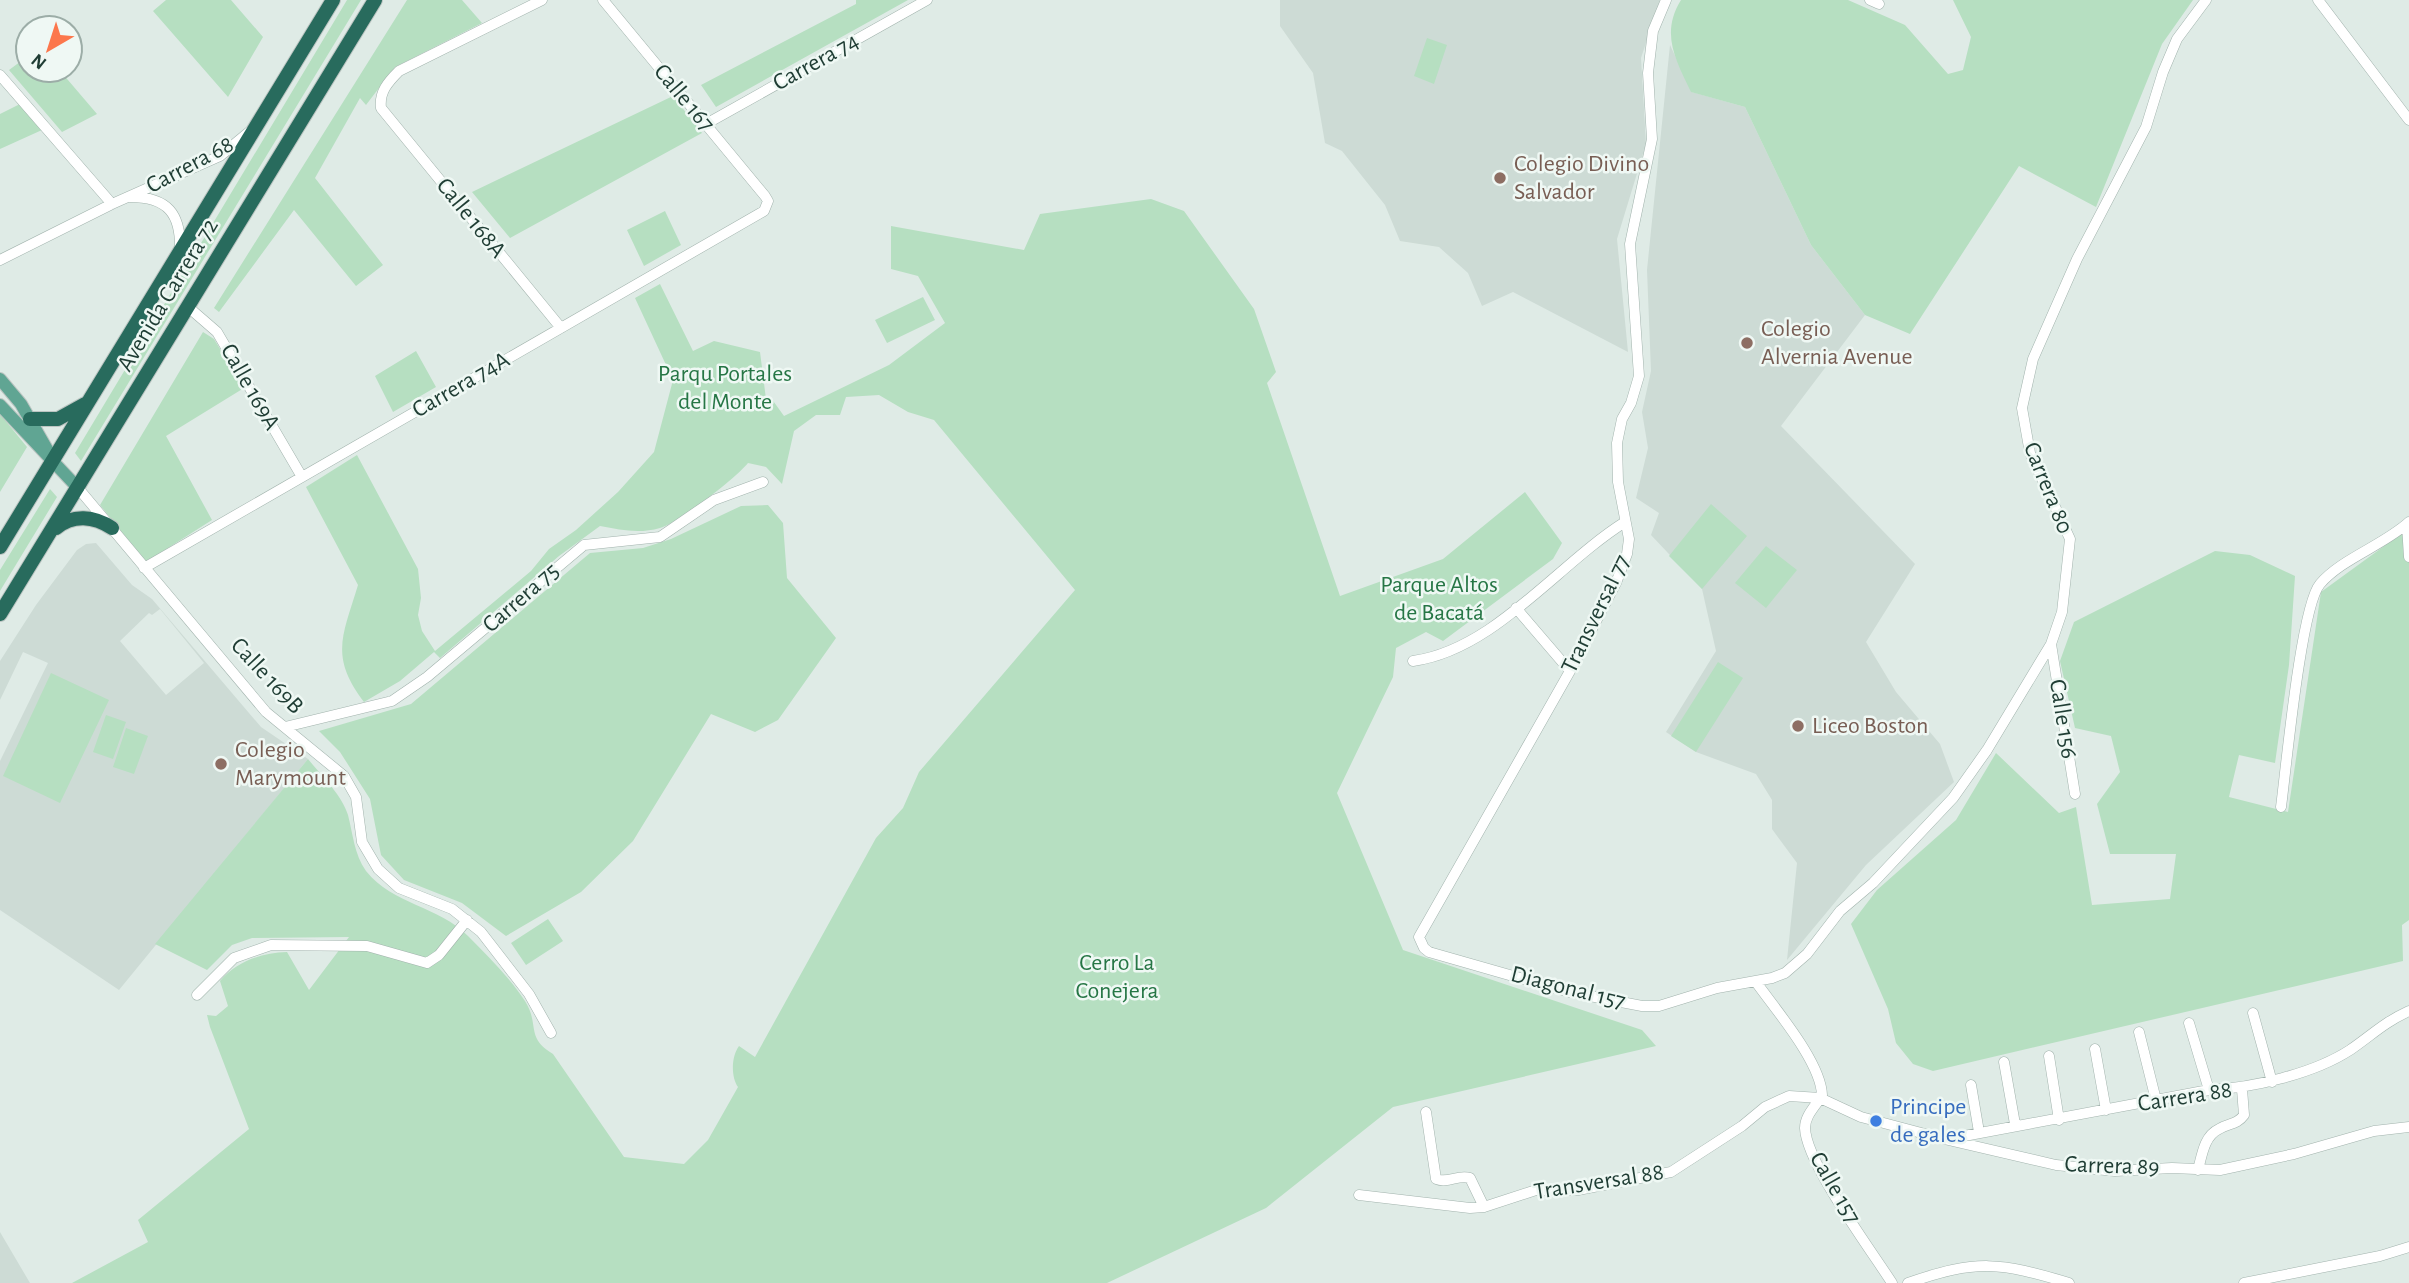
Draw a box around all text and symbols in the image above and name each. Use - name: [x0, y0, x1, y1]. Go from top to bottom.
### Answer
- north arrow: [14, 14, 84, 84]
- street label: Carrera 74: [769, 29, 863, 95]
- text: N: [28, 50, 50, 73]
- street label: Calle 167: [649, 60, 719, 136]
- street label: Carrera 68: [142, 132, 238, 198]
- place label: Colegio Divino Salvador: [1514, 152, 1649, 204]
- marker: Colegio Divino Salvador: [1492, 170, 1508, 186]
- street label: Calle 168A: [432, 173, 510, 263]
- street label: Avenida Carrera 72: [113, 214, 223, 375]
- place label: Colegio Alvernia Avenue: [1761, 317, 1913, 369]
- marker: Colegio Alvernia Avenue: [1739, 335, 1755, 351]
- street label: Calle 169A: [216, 340, 284, 434]
- street label: Carrera 74A: [408, 348, 514, 422]
- park label: Parqu Portales del Monte: [658, 362, 792, 414]
- street label: Carrera 80: [2019, 439, 2077, 537]
- street label: Transversal 77: [1557, 551, 1635, 677]
- street label: Carrera 75: [478, 559, 564, 637]
- park label: Parque Altos de Bacatá: [1380, 573, 1498, 625]
- street label: Calle 169B: [226, 633, 308, 719]
- street label: Calle 156: [2045, 678, 2081, 760]
- place label: Liceo Boston: [1812, 714, 1928, 738]
- marker: Liceo Boston: [1790, 718, 1806, 734]
- place label: Colegio Marymount: [235, 738, 346, 790]
- marker: Colegio Marymount: [213, 756, 229, 772]
- park label: Cerro La Conejera: [1075, 951, 1159, 1003]
- street label: Diagonal 157: [1508, 962, 1628, 1014]
- street label: Carrera 88: [2136, 1078, 2234, 1116]
- place label: Principe de gales: [1890, 1095, 1966, 1147]
- marker: Principe de gales: [1868, 1113, 1884, 1129]
- street label: Calle 157: [1805, 1148, 1865, 1228]
- street label: Carrera 89: [2064, 1152, 2160, 1180]
- street label: Transversal 88: [1532, 1160, 1666, 1204]

